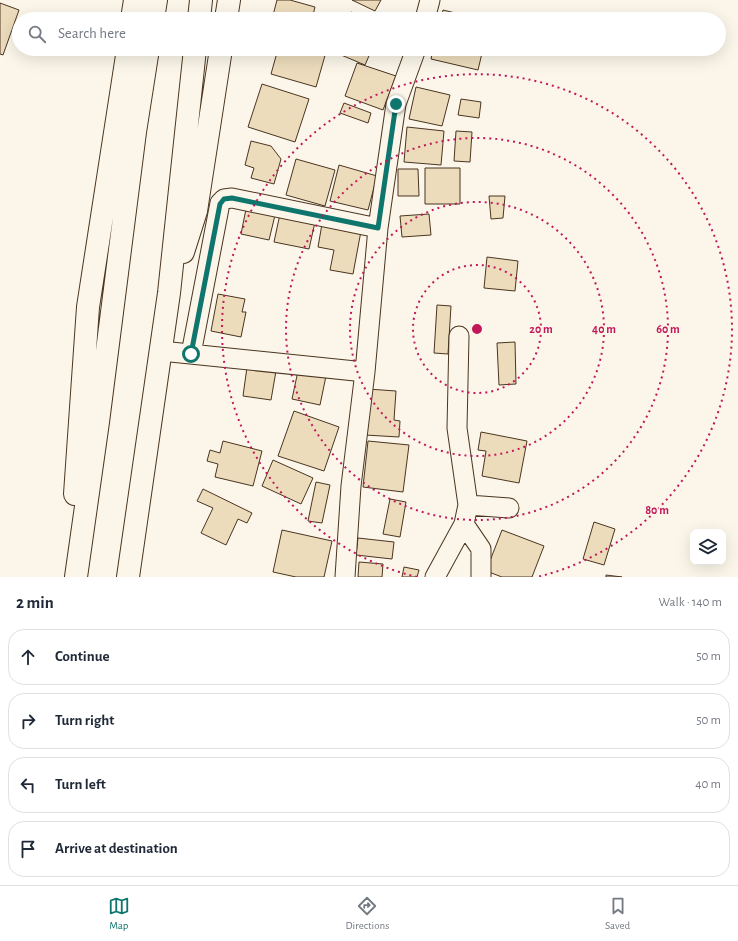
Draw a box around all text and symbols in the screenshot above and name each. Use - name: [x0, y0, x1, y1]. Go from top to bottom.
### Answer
- search box: [12, 12, 726, 56]
- icon: search: [26, 23, 48, 45]
- text: Search here: [58, 26, 126, 41]
- route end: [387, 95, 405, 113]
- centre of rings: [470, 322, 484, 336]
- text: 20 m: [529, 323, 553, 335]
- text: 40 m: [592, 323, 616, 335]
- text: 60 m: [656, 323, 680, 335]
- route start: [182, 345, 200, 363]
- text: 80 m: [645, 504, 669, 516]
- map controls: [690, 529, 726, 565]
- button: layers: [690, 529, 726, 565]
- text: 2 min: [16, 594, 54, 611]
- text: Walk · 140 m: [659, 596, 722, 609]
- icon: ahead: [17, 646, 39, 668]
- text: Continue: [55, 649, 110, 664]
- text: 50 m: [696, 650, 721, 663]
- icon: right: [17, 710, 39, 732]
- text: Turn right: [55, 713, 114, 728]
- text: 50 m: [696, 714, 721, 727]
- icon: left: [17, 774, 39, 796]
- text: Turn left: [55, 777, 106, 792]
- text: 40 m: [695, 778, 721, 791]
- icon: arrive: [17, 838, 39, 860]
- text: Arrive at destination: [55, 841, 178, 856]
- tab: Map: [108, 895, 130, 932]
- tab: Directions: [345, 895, 389, 932]
- tab: Saved: [605, 895, 630, 932]

